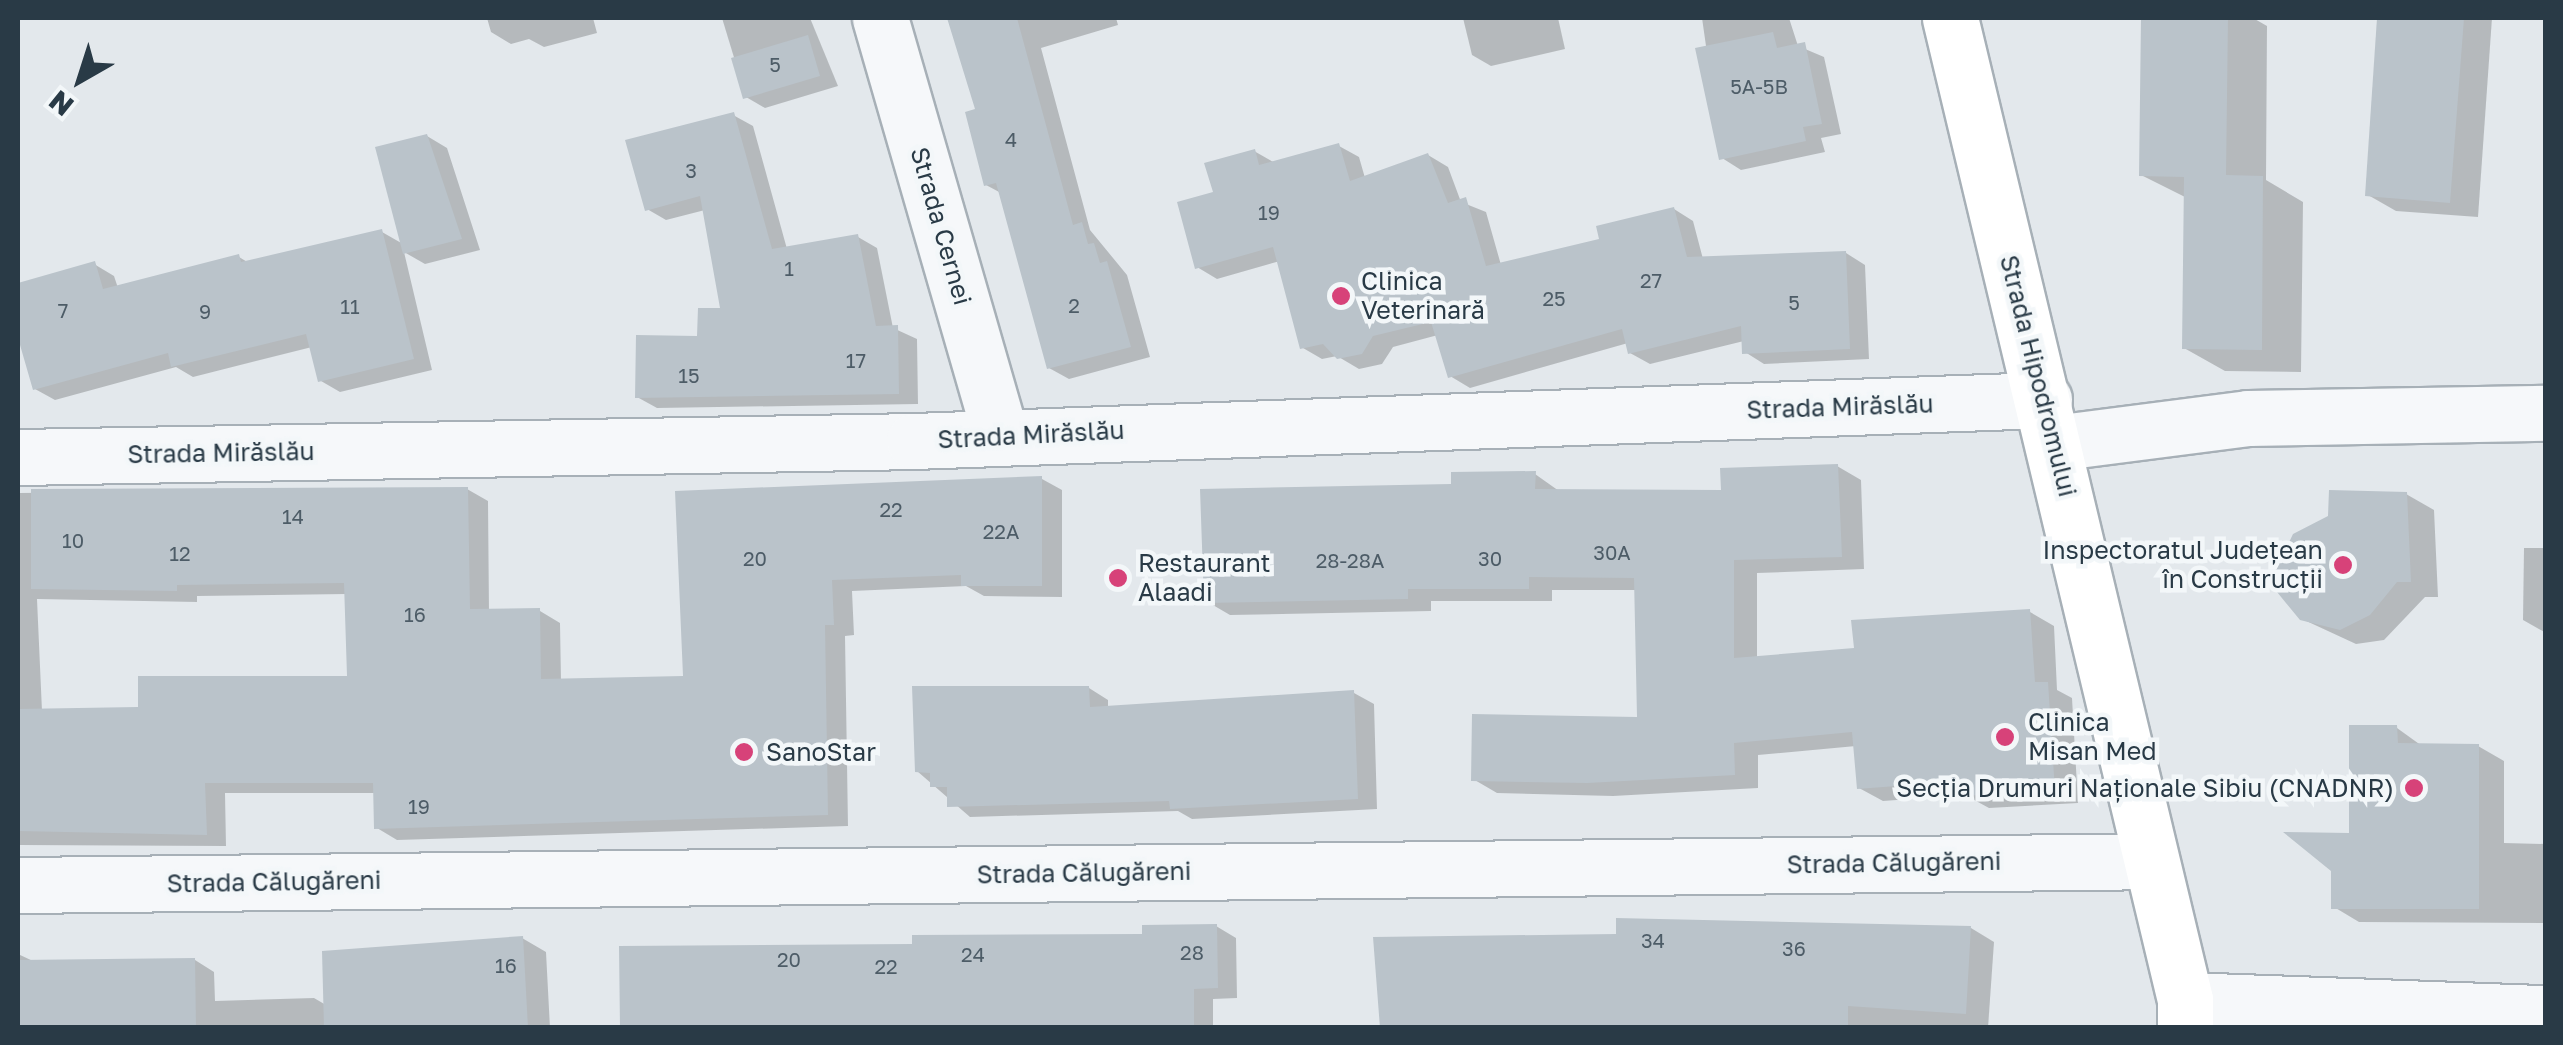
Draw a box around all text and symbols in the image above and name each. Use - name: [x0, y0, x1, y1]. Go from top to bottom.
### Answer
- north arrow: [30, 30, 130, 130]
- house number: 5: [769, 52, 781, 76]
- house number: 5A-5B: [1730, 74, 1788, 98]
- text: N: [42, 84, 79, 123]
- house number: 4: [1005, 127, 1017, 151]
- street label: Strada Cernei: [904, 144, 978, 308]
- house number: 3: [685, 158, 697, 182]
- house number: 19: [1258, 200, 1280, 224]
- street label: Strada Hipodromului: [1993, 252, 2083, 500]
- house number: 1: [784, 256, 794, 280]
- place label: Clinica Veterinară: [1361, 267, 1485, 326]
- house number: 27: [1640, 268, 1662, 292]
- marker: Clinica Veterinară: [1330, 285, 1352, 307]
- house number: 25: [1542, 286, 1566, 310]
- house number: 5: [1788, 290, 1800, 314]
- house number: 2: [1068, 293, 1080, 317]
- house number: 11: [340, 294, 360, 318]
- house number: 7: [58, 298, 68, 322]
- house number: 9: [199, 299, 211, 323]
- house number: 17: [846, 348, 866, 372]
- house number: 15: [678, 363, 700, 387]
- street label: Strada Mirăslău: [1746, 389, 1934, 425]
- street label: Strada Mirăslău: [937, 415, 1125, 455]
- street label: Strada Mirăslău: [127, 436, 315, 470]
- house number: 22: [879, 497, 903, 521]
- house number: 14: [282, 504, 304, 528]
- house number: 22A: [983, 519, 1019, 543]
- house number: 10: [62, 528, 84, 552]
- place label: Inspectoratul Județean în Construcții: [2042, 536, 2323, 595]
- house number: 30A: [1593, 540, 1631, 564]
- house number: 12: [169, 541, 191, 565]
- house number: 20: [743, 546, 767, 570]
- house number: 30: [1478, 546, 1502, 570]
- house number: 28-28A: [1316, 548, 1384, 572]
- place label: Restaurant Alaadi: [1138, 549, 1270, 608]
- marker: Inspectoratul Județean în Construcții: [2332, 554, 2354, 576]
- marker: Restaurant Alaadi: [1107, 567, 1129, 589]
- house number: 16: [404, 602, 426, 626]
- place label: Clinica Misan Med: [2028, 708, 2157, 767]
- marker: Clinica Misan Med: [1992, 724, 2018, 750]
- place label: SanoStar: [766, 737, 876, 767]
- marker: SanoStar: [731, 739, 757, 765]
- place label: Secția Drumuri Naționale Sibiu (CNADNR): [1896, 773, 2394, 803]
- marker: Secția Drumuri Naționale Sibiu (CNADNR): [2403, 777, 2425, 799]
- house number: 19: [408, 794, 430, 818]
- street label: Strada Călugăreni: [1786, 846, 2002, 880]
- street label: Strada Călugăreni: [976, 856, 1192, 890]
- street label: Strada Călugăreni: [166, 865, 382, 899]
- house number: 34: [1641, 928, 1665, 952]
- house number: 36: [1782, 936, 1806, 960]
- house number: 28: [1180, 940, 1204, 964]
- house number: 24: [961, 942, 985, 966]
- house number: 20: [777, 947, 801, 971]
- house number: 16: [495, 953, 517, 977]
- house number: 22: [874, 954, 898, 978]

